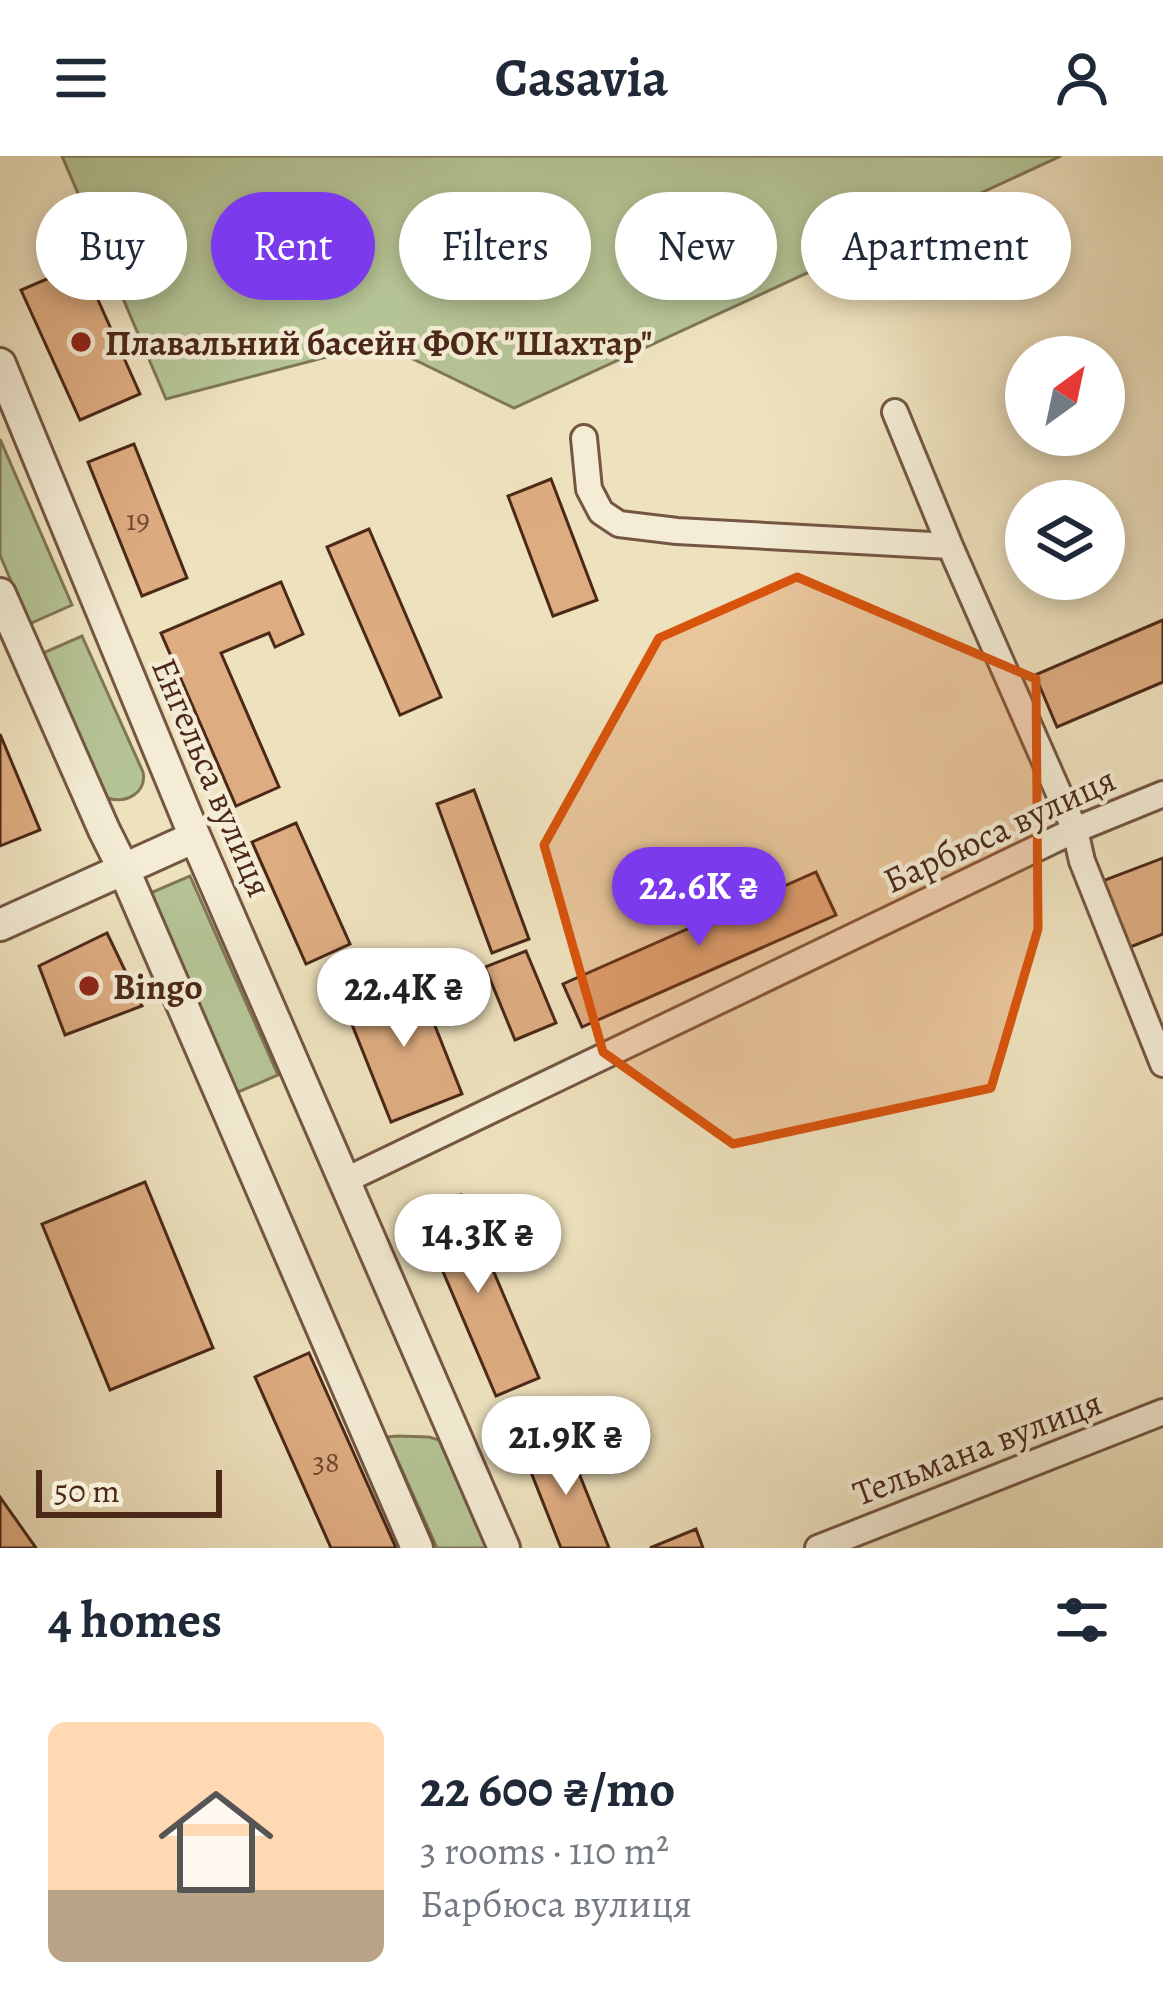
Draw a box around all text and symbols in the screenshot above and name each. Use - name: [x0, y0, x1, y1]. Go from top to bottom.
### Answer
- text: Casavia: [495, 41, 668, 115]
- icon: menu: [48, 45, 114, 111]
- icon: person: [1049, 45, 1115, 111]
- chip: Buy: [36, 192, 187, 300]
- chip: Rent: [211, 192, 375, 300]
- chip: Filters: [399, 192, 591, 300]
- chip: New: [615, 192, 777, 300]
- chip: Apartment: [801, 192, 1071, 300]
- place label: Плавальний басейн ФОК "Шахтар": [105, 318, 652, 367]
- marker: Плавальний басейн ФОК "Шахтар": [68, 329, 94, 355]
- north arrow: [1005, 336, 1125, 456]
- map controls: [1005, 336, 1125, 600]
- button: layers: [1005, 480, 1125, 600]
- house number: 19: [126, 500, 150, 540]
- street label: Енгельса вулиця: [140, 650, 285, 904]
- street label: Барбюса вулиця: [875, 754, 1123, 905]
- pin: 22.6K ₴: [588, 847, 810, 949]
- text: 22.6K ₴: [639, 859, 759, 912]
- pin: 22.4K ₴: [293, 948, 515, 1050]
- text: 22.4K ₴: [344, 960, 464, 1013]
- place label: Bingo: [113, 962, 203, 1011]
- marker: Bingo: [76, 973, 102, 999]
- pin: 14.3K ₴: [367, 1194, 589, 1296]
- text: 14.3K ₴: [421, 1206, 535, 1259]
- street label: Тельмана вулиця: [846, 1378, 1109, 1517]
- pin: 21.9K ₴: [455, 1396, 677, 1498]
- text: 21.9K ₴: [509, 1408, 623, 1461]
- house number: 38: [312, 1442, 340, 1482]
- scale bar: [36, 1464, 222, 1517]
- text: 50 m: [54, 1468, 120, 1513]
- text: 4 homes: [48, 1585, 222, 1655]
- icon: filters: [1049, 1587, 1115, 1653]
- text: 22 600 ₴/mo: [420, 1754, 675, 1824]
- icon: home: [144, 1770, 288, 1914]
- text: 3 rooms · 110 m²: [420, 1824, 669, 1877]
- text: Барбюса вулиця: [420, 1877, 692, 1930]

